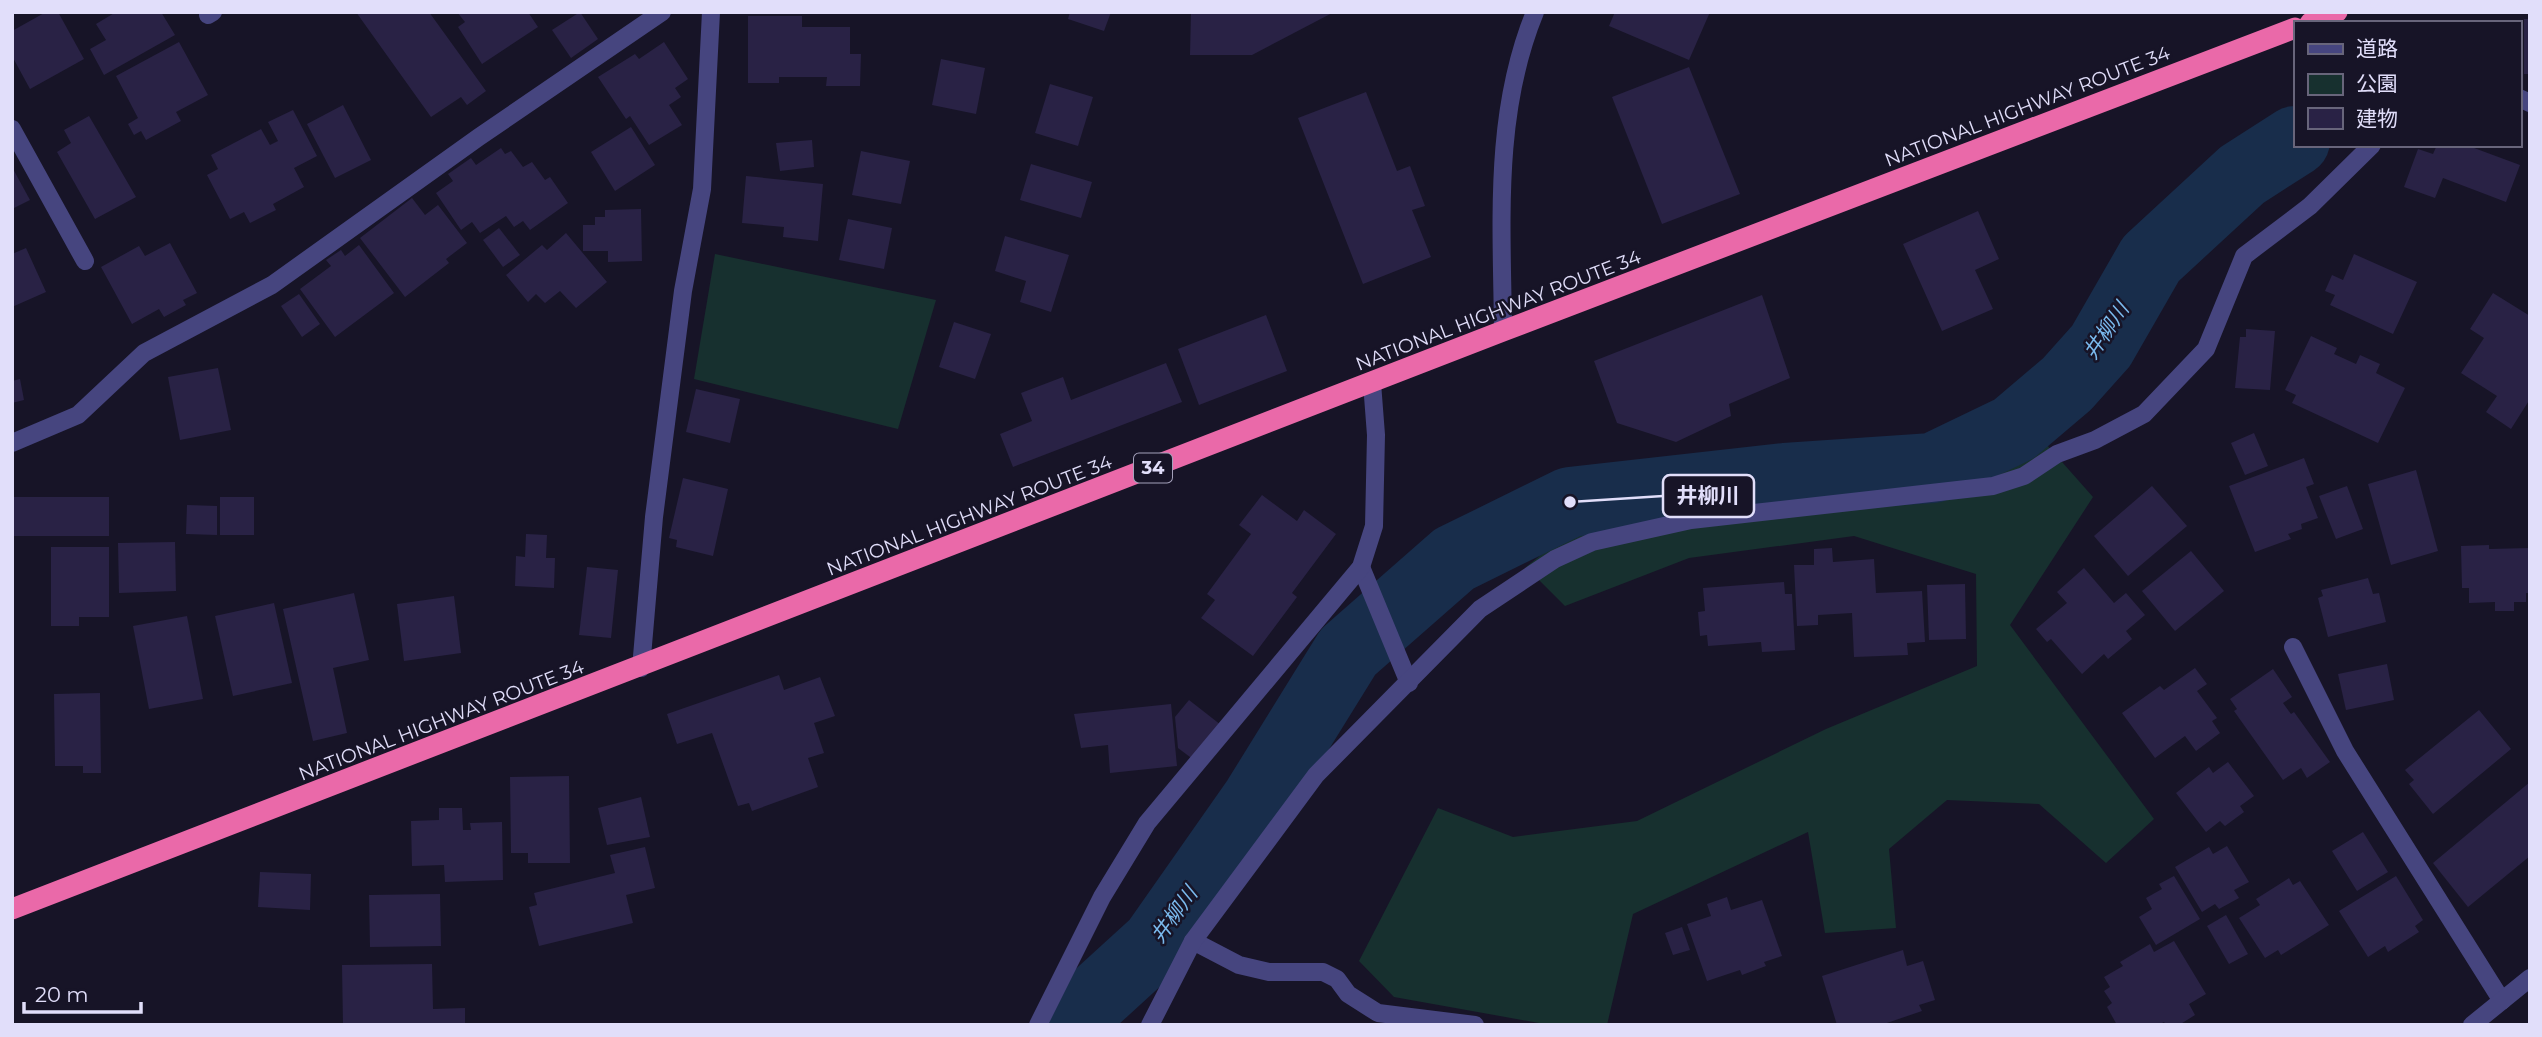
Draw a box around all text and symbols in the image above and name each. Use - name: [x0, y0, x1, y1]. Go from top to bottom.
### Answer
- legend: [2294, 21, 2521, 147]
- text: 道路: [2356, 36, 2398, 61]
- street label: NATIONAL HIGHWAY ROUTE 34: [1881, 41, 2174, 172]
- text: 公園: [2356, 71, 2398, 96]
- text: 建物: [2356, 106, 2398, 131]
- street label: NATIONAL HIGHWAY ROUTE 34: [1352, 245, 1645, 376]
- water label: 井柳川: [2078, 296, 2135, 364]
- street label: NATIONAL HIGHWAY ROUTE 34: [823, 450, 1116, 581]
- road number: 34: [1134, 454, 1172, 482]
- callout: 井柳川: [1663, 475, 1754, 517]
- text: 井柳川: [1677, 483, 1740, 508]
- street label: NATIONAL HIGHWAY ROUTE 34: [295, 655, 588, 786]
- water label: 井柳川: [1145, 880, 1203, 948]
- scale bar: [24, 970, 142, 1014]
- text: 20 m: [35, 982, 89, 1007]

